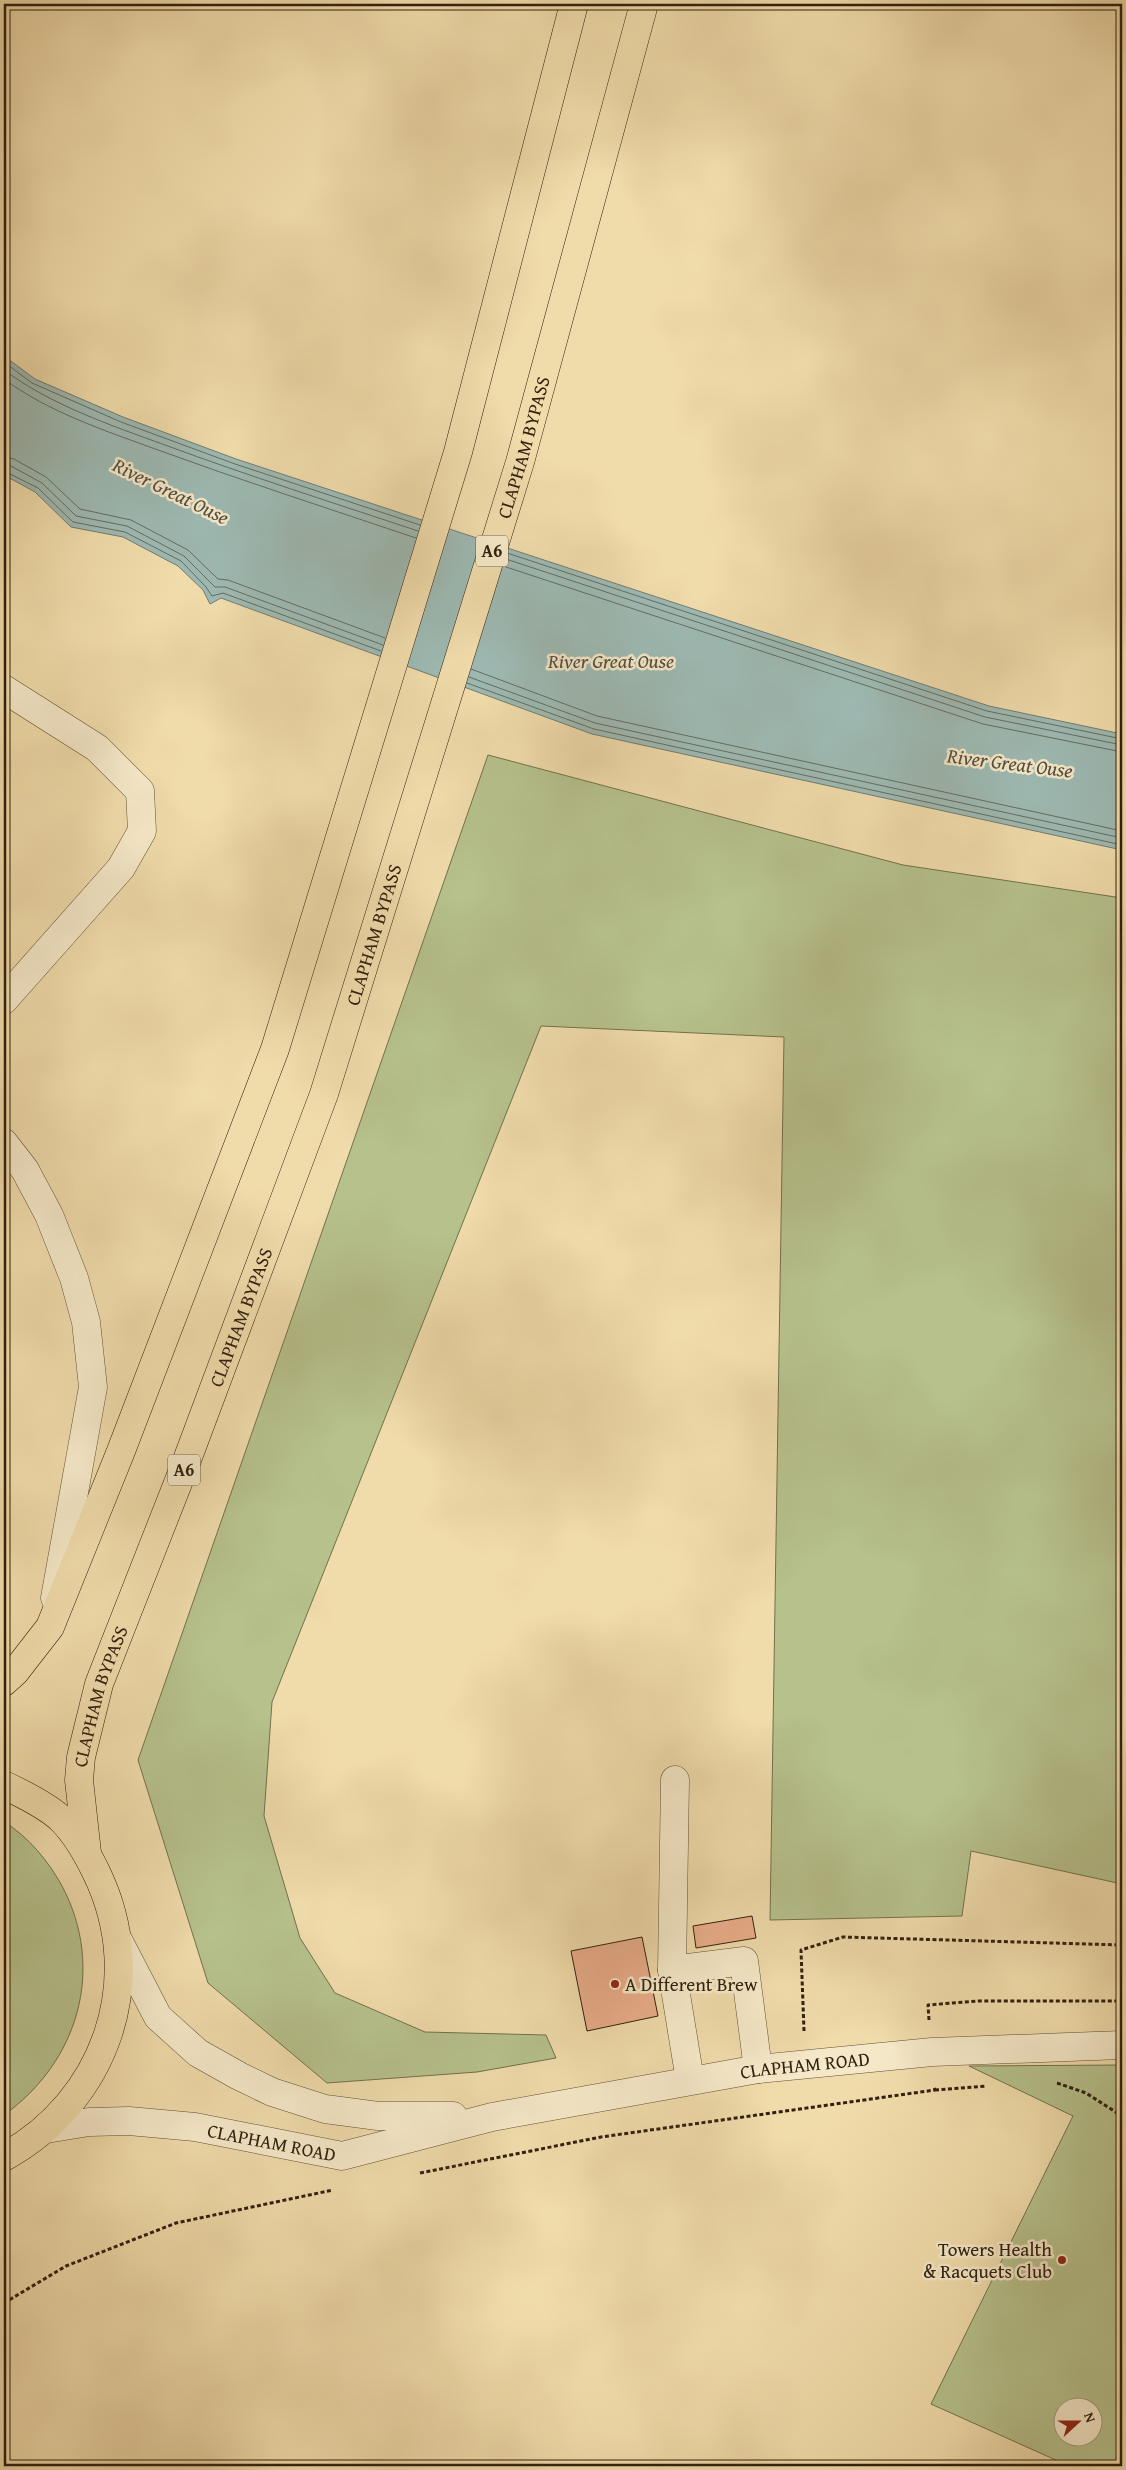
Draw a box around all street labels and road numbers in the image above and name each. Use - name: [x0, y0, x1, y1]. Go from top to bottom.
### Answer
- street label: CLAPHAM BYPASS: [489, 373, 557, 522]
- road number: A6: [476, 536, 508, 566]
- street label: CLAPHAM BYPASS: [338, 860, 409, 1009]
- street label: CLAPHAM BYPASS: [202, 1243, 279, 1391]
- road number: A6: [168, 1454, 200, 1486]
- street label: CLAPHAM BYPASS: [66, 1622, 135, 1768]
- street label: CLAPHAM ROAD: [738, 2044, 871, 2086]
- street label: CLAPHAM ROAD: [205, 2116, 338, 2168]

